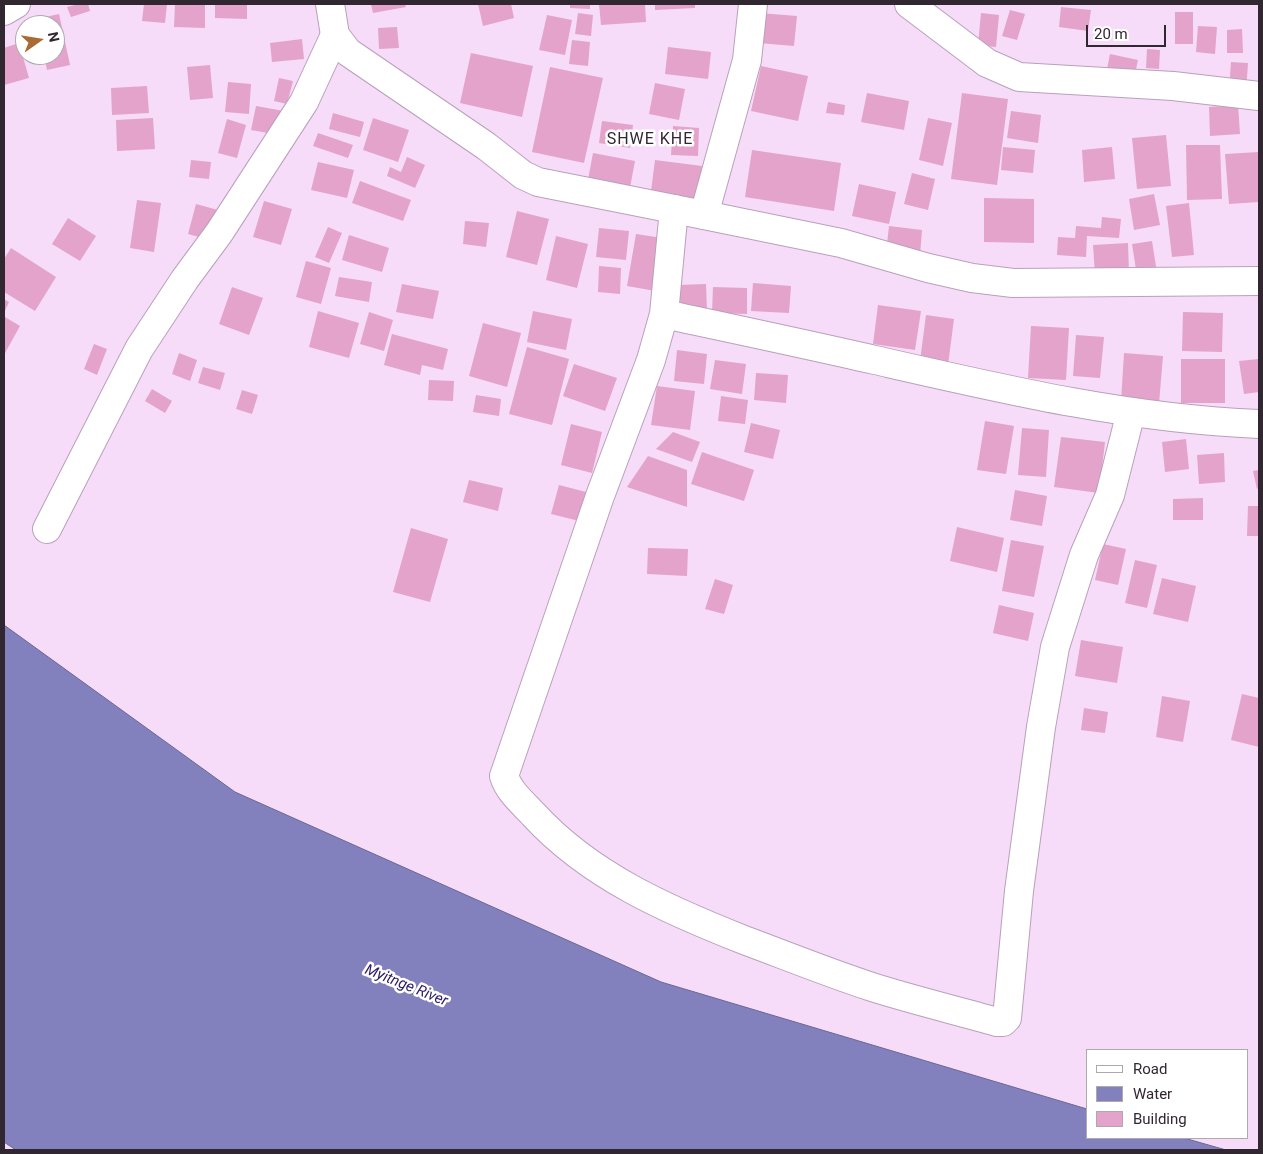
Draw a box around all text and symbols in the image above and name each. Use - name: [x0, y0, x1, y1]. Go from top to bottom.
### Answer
- north arrow: [15, 15, 65, 65]
- scale bar: [1088, 15, 1168, 47]
- text: 20 m: [1094, 25, 1128, 43]
- text: N: [45, 30, 63, 43]
- district label: SHWE KHE: [606, 130, 694, 150]
- water label: Myitnge River: [362, 961, 450, 1011]
- legend: [1086, 1049, 1248, 1139]
- text: Road: [1133, 1060, 1167, 1078]
- text: Water: [1133, 1085, 1172, 1103]
- text: Building: [1133, 1110, 1187, 1128]

